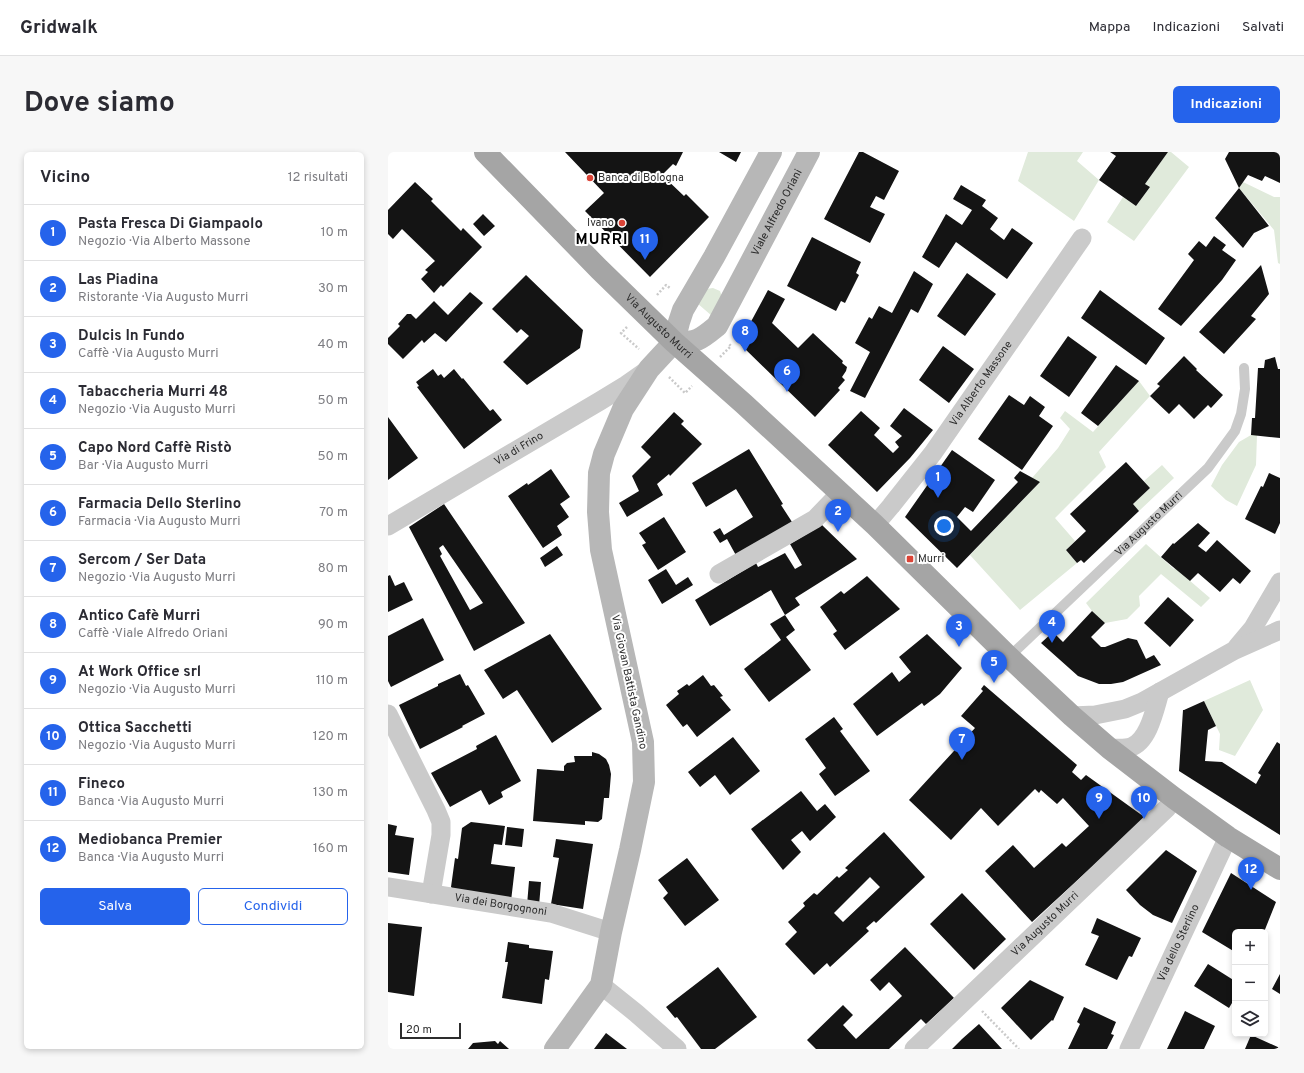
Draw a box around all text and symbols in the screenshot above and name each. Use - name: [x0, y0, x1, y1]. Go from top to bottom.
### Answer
- text: Gridwalk: [20, 16, 98, 40]
- text: Mappa: [1089, 19, 1130, 36]
- text: Indicazioni: [1152, 19, 1220, 36]
- text: Salvati: [1242, 19, 1284, 36]
- text: Dove siamo: [24, 86, 175, 122]
- button: Indicazioni: [1173, 86, 1280, 123]
- text: Vicino: [40, 167, 90, 189]
- street label: Viale Alfredo Oriani: [748, 167, 806, 258]
- text: 12 risultati: [288, 170, 348, 186]
- place label: Banca di Bologna: [598, 171, 684, 185]
- marker: Banca di Bologna: [585, 173, 595, 183]
- text: Pasta Fresca Di Giampaolo: [78, 215, 263, 234]
- place label: Ivano: [587, 216, 614, 230]
- marker: Ivano: [617, 218, 627, 228]
- text: 1: [50, 225, 56, 241]
- text: 10 m: [321, 225, 348, 241]
- pin: 11: [632, 227, 658, 260]
- district label: MURRI: [576, 231, 628, 250]
- text: Negozio · Via Alberto Massone: [78, 234, 251, 250]
- text: Las Piadina: [78, 271, 158, 290]
- text: 2: [49, 281, 57, 297]
- text: 30 m: [318, 281, 348, 297]
- text: Ristorante · Via Augusto Murri: [78, 290, 248, 306]
- street label: Via Augusto Murri: [622, 291, 695, 362]
- pin: 8: [732, 319, 758, 352]
- text: Dulcis In Fundo: [78, 327, 185, 346]
- text: 3: [49, 337, 57, 353]
- text: 40 m: [318, 337, 348, 353]
- street label: Via Alberto Massone: [947, 338, 1016, 429]
- text: Caffè · Via Augusto Murri: [78, 346, 219, 362]
- pin: 6: [774, 359, 800, 392]
- text: Tabaccheria Murri 48: [78, 383, 228, 402]
- text: 4: [49, 393, 57, 409]
- text: 50 m: [318, 393, 348, 409]
- text: Negozio · Via Augusto Murri: [78, 402, 236, 418]
- street label: Via di Frino: [492, 429, 546, 469]
- text: Capo Nord Caffè Ristò: [78, 439, 232, 458]
- text: 5: [49, 449, 57, 465]
- text: 50 m: [318, 449, 348, 465]
- text: Bar · Via Augusto Murri: [78, 458, 208, 474]
- pin: 1: [925, 465, 951, 498]
- street label: Via Augusto Murri: [1112, 489, 1186, 560]
- text: Farmacia Dello Sterlino: [78, 495, 241, 514]
- pin: 2: [825, 499, 851, 532]
- text: 6: [49, 505, 57, 521]
- text: 70 m: [319, 505, 348, 521]
- text: Farmacia · Via Augusto Murri: [78, 514, 241, 530]
- your location: [934, 516, 954, 536]
- text: Sercom / Ser Data: [78, 551, 206, 570]
- place label: Murri: [918, 552, 944, 566]
- marker: Murri: [905, 554, 915, 564]
- text: 7: [50, 561, 56, 577]
- text: 80 m: [318, 561, 348, 577]
- text: Negozio · Via Augusto Murri: [78, 570, 236, 586]
- text: Antico Cafè Murri: [78, 607, 200, 626]
- pin: 4: [1039, 610, 1065, 643]
- street label: Via Giovan Battista Gandino: [608, 613, 650, 751]
- pin: 3: [946, 614, 972, 647]
- text: 8: [49, 617, 57, 633]
- text: 90 m: [318, 617, 348, 633]
- text: Caffè · Viale Alfredo Oriani: [78, 626, 228, 642]
- pin: 5: [981, 650, 1007, 683]
- text: At Work Office srl: [78, 663, 201, 682]
- text: 9: [49, 673, 57, 689]
- text: 110 m: [316, 673, 348, 689]
- text: Negozio · Via Augusto Murri: [78, 682, 236, 698]
- text: Ottica Sacchetti: [78, 719, 192, 738]
- pin: 7: [949, 727, 975, 760]
- text: 10: [46, 729, 60, 745]
- text: 120 m: [313, 729, 348, 745]
- text: Negozio · Via Augusto Murri: [78, 738, 236, 754]
- text: Fineco: [78, 775, 125, 794]
- text: 11: [48, 785, 58, 801]
- text: 130 m: [313, 785, 348, 801]
- pin: 9: [1086, 786, 1112, 819]
- pin: 10: [1131, 786, 1157, 819]
- text: Banca · Via Augusto Murri: [78, 794, 224, 810]
- text: Mediobanca Premier: [78, 831, 222, 850]
- text: 12: [46, 841, 60, 857]
- text: 160 m: [313, 841, 348, 857]
- text: Banca · Via Augusto Murri: [78, 850, 224, 866]
- pin: 12: [1238, 857, 1264, 890]
- button: Salva: [40, 888, 190, 925]
- button: Condividi: [198, 888, 348, 925]
- street label: Via Augusto Murri: [1008, 889, 1082, 960]
- street label: Via dei Borgognoni: [453, 891, 548, 919]
- street label: Via dello Sterlino: [1154, 902, 1203, 984]
- map controls: [1232, 929, 1268, 1037]
- button: +: [1232, 929, 1268, 965]
- button: −: [1232, 965, 1268, 1001]
- button: layers: [1232, 1001, 1268, 1037]
- scale bar: [400, 1021, 461, 1040]
- text: 20 m: [406, 1023, 432, 1037]

